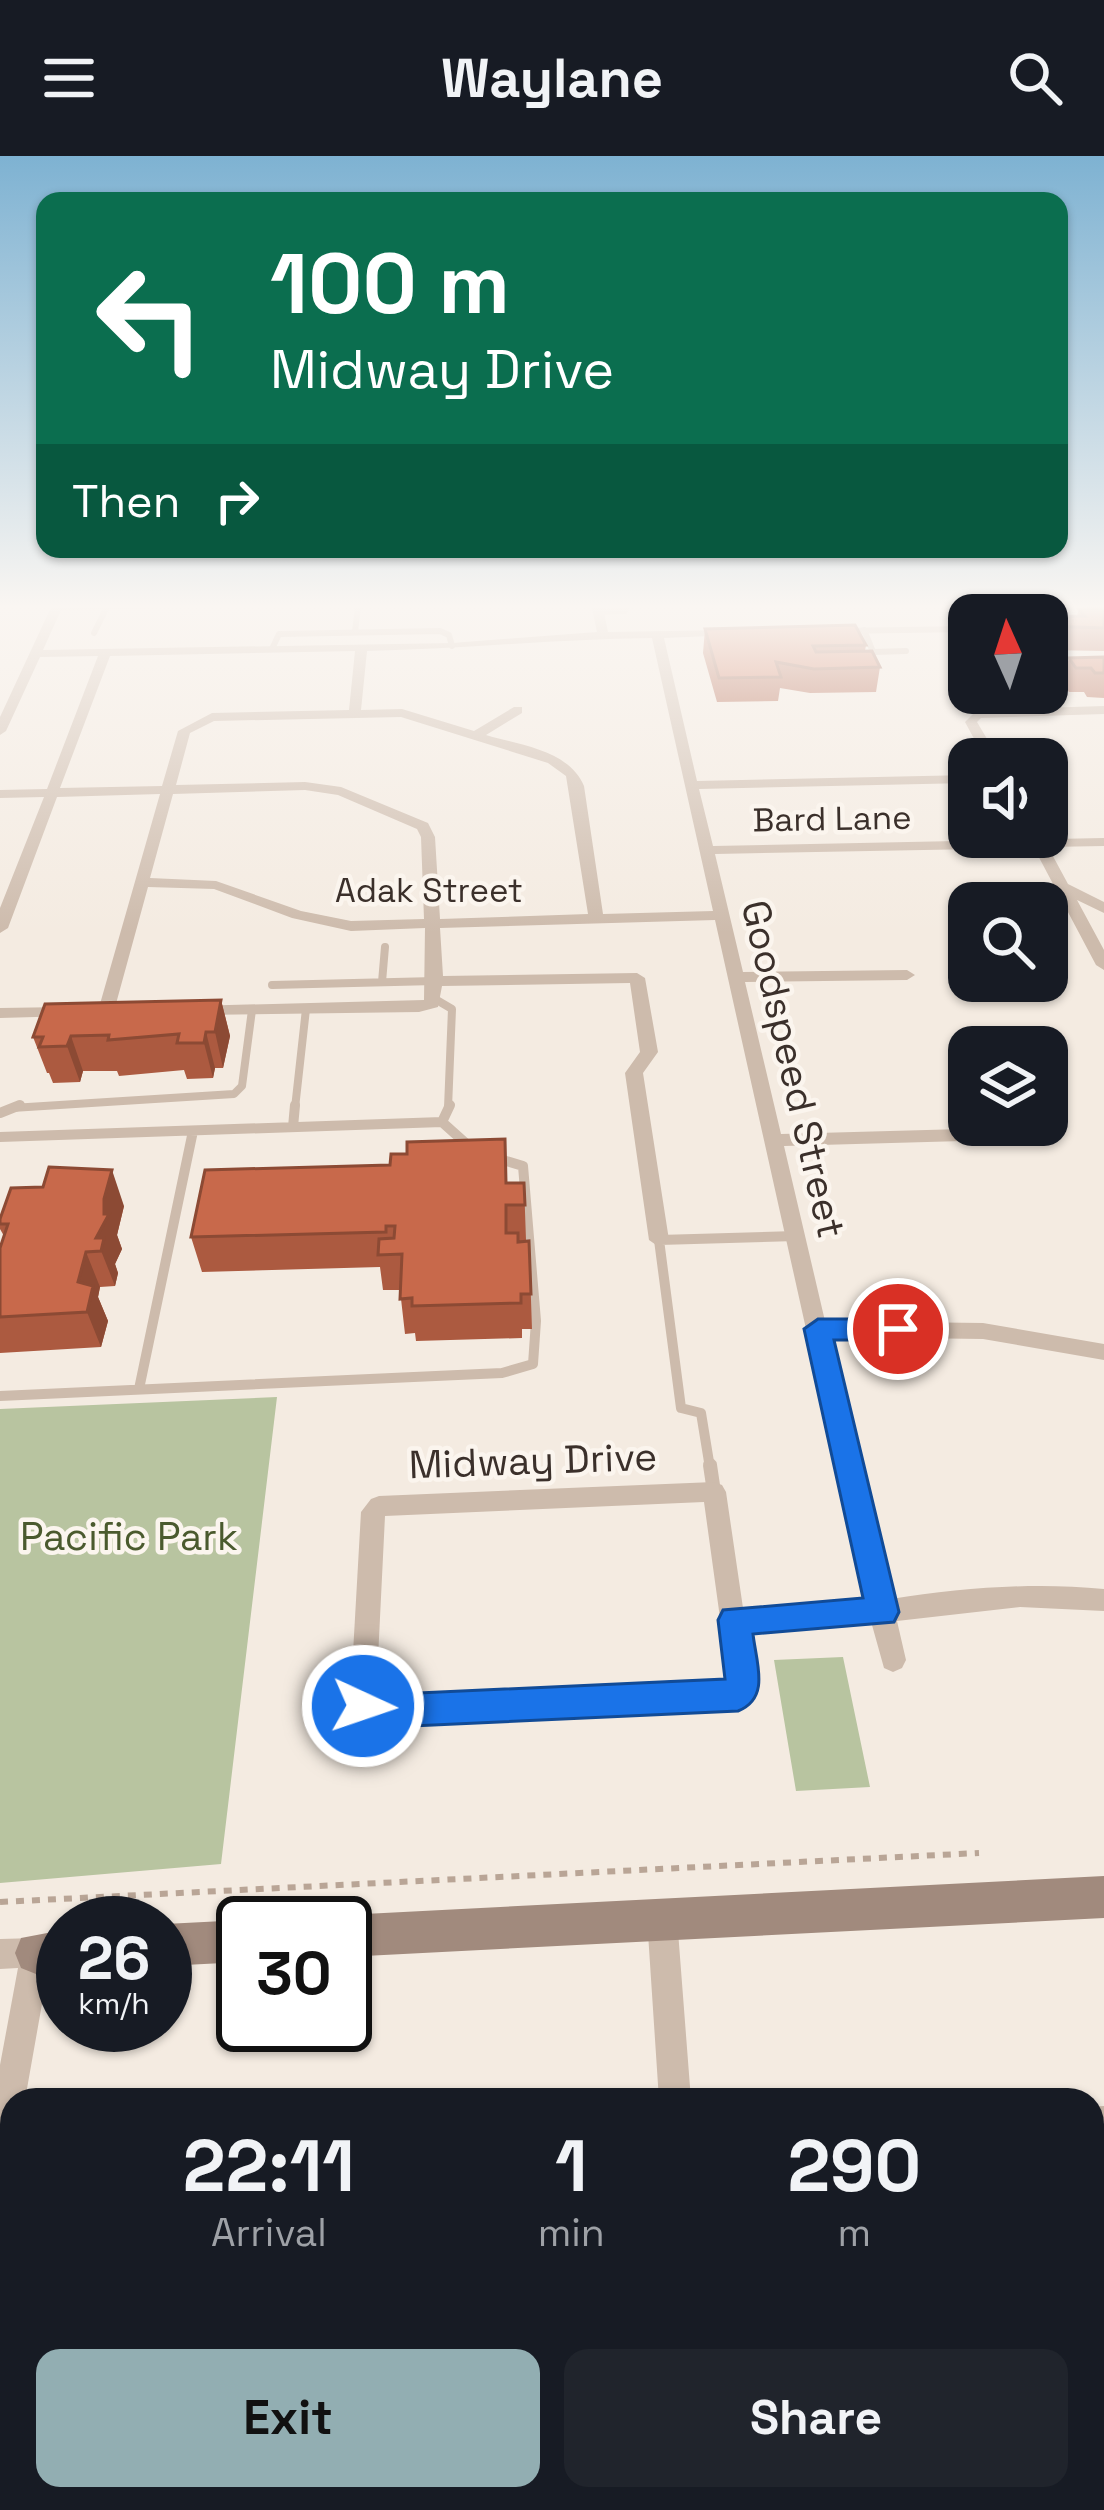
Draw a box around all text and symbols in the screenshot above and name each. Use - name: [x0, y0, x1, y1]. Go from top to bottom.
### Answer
- text: Waylane: [441, 44, 663, 113]
- icon: menu: [36, 45, 102, 111]
- icon: search: [1002, 45, 1068, 111]
- text: 100 m: [270, 230, 510, 338]
- icon: left: [72, 240, 228, 396]
- text: Midway Drive: [270, 335, 614, 404]
- icon: right: [204, 468, 270, 534]
- text: Then: [72, 473, 180, 530]
- north arrow: [948, 594, 1068, 714]
- map controls: [948, 594, 1068, 1146]
- button: sound: [948, 738, 1068, 858]
- street label: Bard Lane: [752, 797, 912, 841]
- street label: Adak Street: [335, 870, 523, 912]
- button: search: [948, 882, 1068, 1002]
- street label: Goodspeed Street: [731, 895, 856, 1243]
- button: layers: [948, 1026, 1068, 1146]
- pin: [847, 1278, 949, 1380]
- icon: arrive: [865, 1296, 931, 1362]
- street label: Midway Drive: [408, 1432, 658, 1489]
- park label: Pacific Park: [20, 1512, 238, 1561]
- position arrow: [300, 1643, 426, 1769]
- speed limit sign: 30: [216, 1896, 372, 2052]
- text: 26: [78, 1920, 150, 1997]
- text: km/h: [78, 1984, 150, 2023]
- text: 22:11: [183, 2120, 355, 2212]
- text: 1: [555, 2120, 588, 2212]
- text: 290: [788, 2120, 921, 2212]
- text: Arrival: [211, 2208, 327, 2257]
- text: min: [538, 2208, 605, 2257]
- text: m: [838, 2208, 871, 2257]
- button: Exit: [36, 2349, 540, 2487]
- button: Share: [564, 2349, 1068, 2487]

